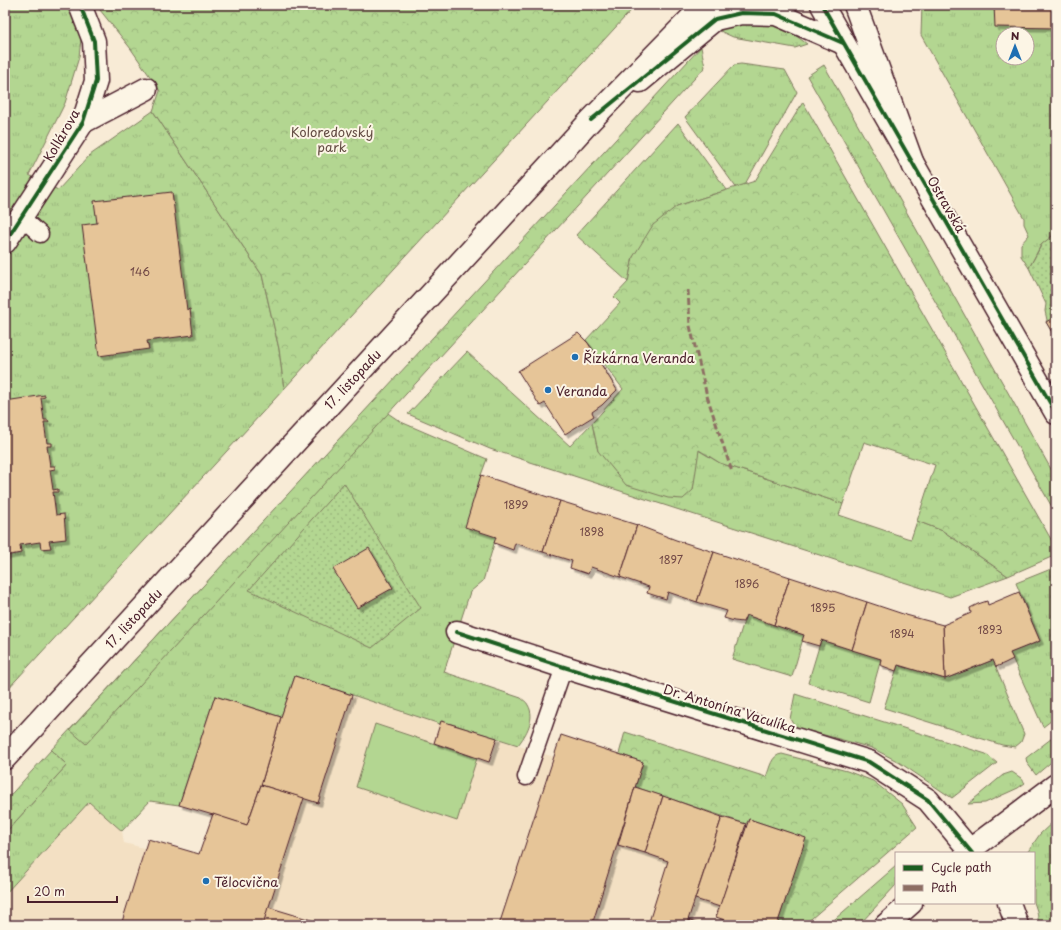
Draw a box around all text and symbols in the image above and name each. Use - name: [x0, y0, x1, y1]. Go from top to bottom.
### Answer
- north arrow: [995, 26, 1035, 66]
- text: N: [1011, 27, 1020, 44]
- street label: Kollárova: [38, 105, 84, 165]
- park label: Koloredovský park: [291, 122, 373, 156]
- street label: Ostravská: [923, 172, 971, 236]
- house number: 146: [130, 263, 150, 280]
- street label: 17. listopadu: [319, 345, 385, 413]
- place label: Řízkárna Veranda: [583, 348, 695, 367]
- marker: Řízkárna Veranda: [570, 352, 580, 362]
- place label: Veranda: [556, 381, 607, 400]
- marker: Veranda: [543, 385, 553, 395]
- house number: 1899: [504, 496, 528, 513]
- house number: 1898: [580, 523, 604, 540]
- house number: 1897: [659, 551, 683, 568]
- house number: 1896: [735, 575, 759, 592]
- street label: 17. listopadu: [100, 584, 166, 652]
- house number: 1895: [811, 599, 835, 616]
- house number: 1893: [978, 621, 1002, 638]
- house number: 1894: [889, 625, 915, 642]
- street label: Dr. Antonína Vaculíka: [661, 679, 800, 738]
- legend: [895, 852, 1035, 904]
- text: Cycle path: [931, 858, 992, 876]
- place label: Tělocvična: [214, 872, 279, 891]
- marker: Tělocvična: [201, 876, 211, 886]
- scale bar: [28, 878, 117, 904]
- text: Path: [931, 878, 957, 896]
- text: 20 m: [34, 882, 65, 900]

